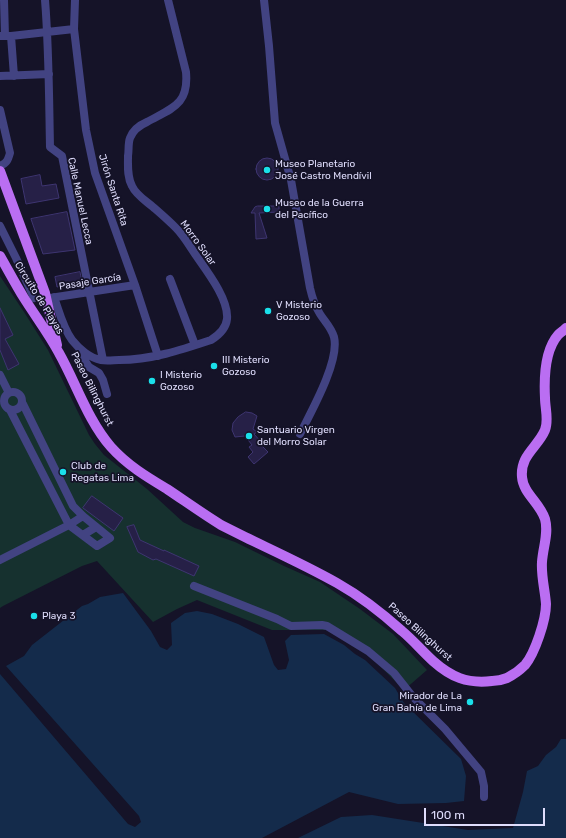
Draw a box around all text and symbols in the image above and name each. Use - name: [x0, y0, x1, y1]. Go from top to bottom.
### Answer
- street label: Jirón Santa Rita: [96, 153, 130, 227]
- street label: Calle Manuel Lecca: [65, 156, 95, 246]
- place label: Museo Planetario José Castro Mendívil: [275, 158, 372, 182]
- marker: Museo Planetario José Castro Mendívil: [262, 165, 272, 175]
- place label: Museo de la Guerra del Pacífico: [275, 197, 364, 220]
- marker: Museo de la Guerra del Pacífico: [262, 204, 272, 214]
- street label: Morro Solar: [178, 218, 218, 268]
- street label: Circuito de Playas: [12, 260, 66, 336]
- street label: Pasaje García: [58, 271, 122, 293]
- place label: V Misterio Gozoso: [276, 299, 322, 322]
- marker: V Misterio Gozoso: [263, 306, 273, 316]
- street label: Paseo Bilinghurst: [68, 350, 116, 428]
- place label: III Misterio Gozoso: [222, 354, 270, 378]
- marker: III Misterio Gozoso: [209, 361, 219, 371]
- place label: I Misterio Gozoso: [160, 369, 202, 392]
- marker: I Misterio Gozoso: [147, 376, 157, 386]
- place label: Santuario Virgen del Morro Solar: [257, 424, 335, 448]
- marker: Santuario Virgen del Morro Solar: [244, 431, 254, 441]
- place label: Club de Regatas Lima: [71, 460, 134, 484]
- marker: Club de Regatas Lima: [58, 467, 68, 477]
- street label: Paseo Bilinghurst: [386, 600, 454, 664]
- place label: Playa 3: [42, 610, 76, 622]
- marker: Playa 3: [29, 611, 39, 621]
- place label: Mirador de La Gran Bahía de Lima: [372, 690, 462, 714]
- marker: Mirador de La Gran Bahía de Lima: [465, 697, 475, 707]
- scale bar: [426, 800, 547, 826]
- text: 100 m: [431, 808, 465, 822]

